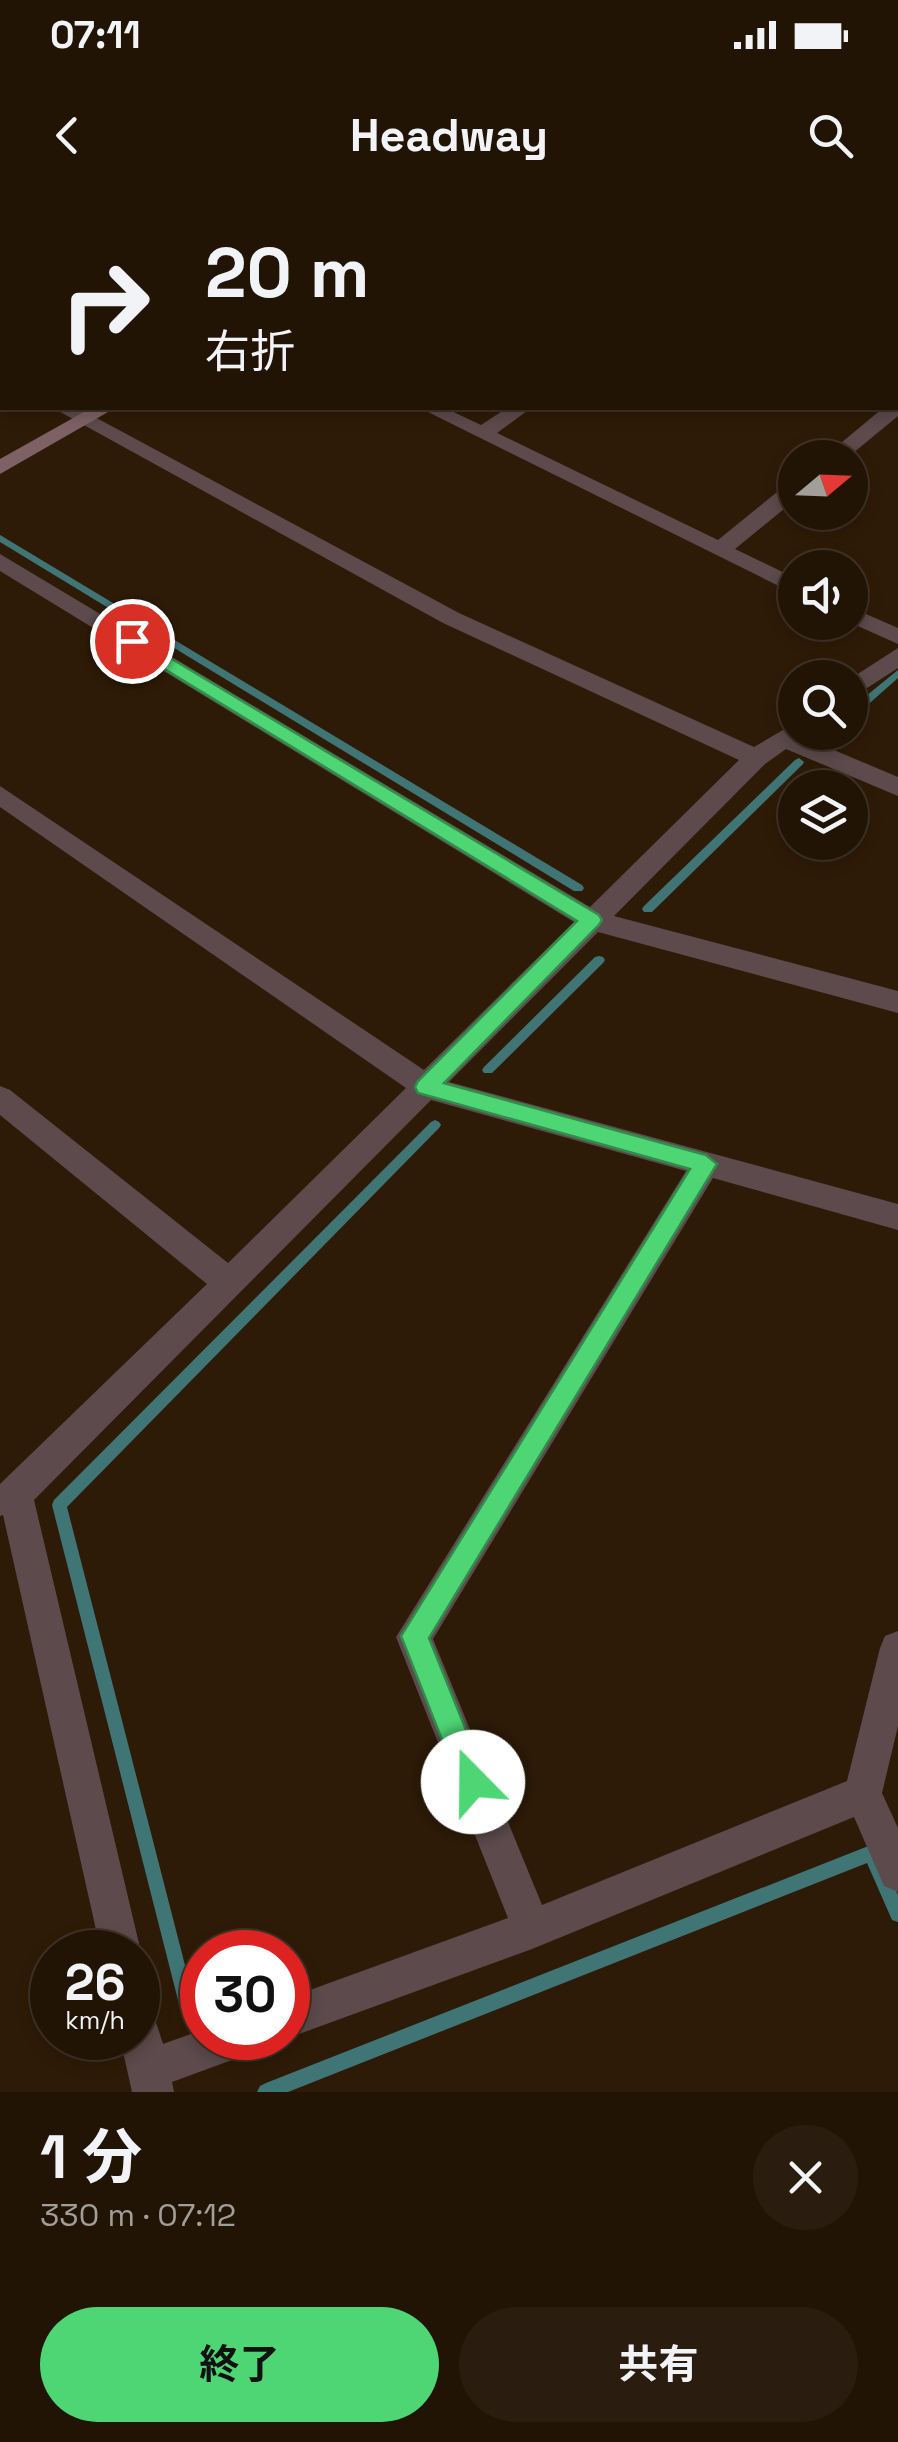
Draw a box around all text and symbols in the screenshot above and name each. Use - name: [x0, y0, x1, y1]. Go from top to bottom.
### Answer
- text: 07:11: [50, 11, 141, 59]
- text: Headway: [350, 107, 548, 164]
- icon: back: [40, 108, 95, 163]
- icon: search: [803, 108, 858, 163]
- text: 20 m: [205, 228, 370, 317]
- icon: right: [40, 240, 170, 370]
- text: 右折: [205, 323, 295, 380]
- north arrow: [778, 440, 868, 530]
- map controls: [778, 440, 868, 860]
- button: sound: [778, 550, 868, 640]
- pin: [90, 599, 175, 684]
- icon: arrive: [105, 614, 160, 669]
- button: search: [778, 660, 868, 750]
- button: layers: [778, 770, 868, 860]
- position arrow: [421, 1730, 525, 1834]
- speed limit sign: 30: [180, 1930, 310, 2060]
- text: 26: [65, 1951, 125, 2015]
- text: km/h: [65, 2004, 125, 2036]
- text: 1 分: [40, 2119, 142, 2196]
- button: close: [753, 2125, 858, 2230]
- text: 330 m · 07:12: [40, 2195, 236, 2235]
- button: 終了: [40, 2307, 439, 2422]
- button: 共有: [459, 2307, 858, 2422]

